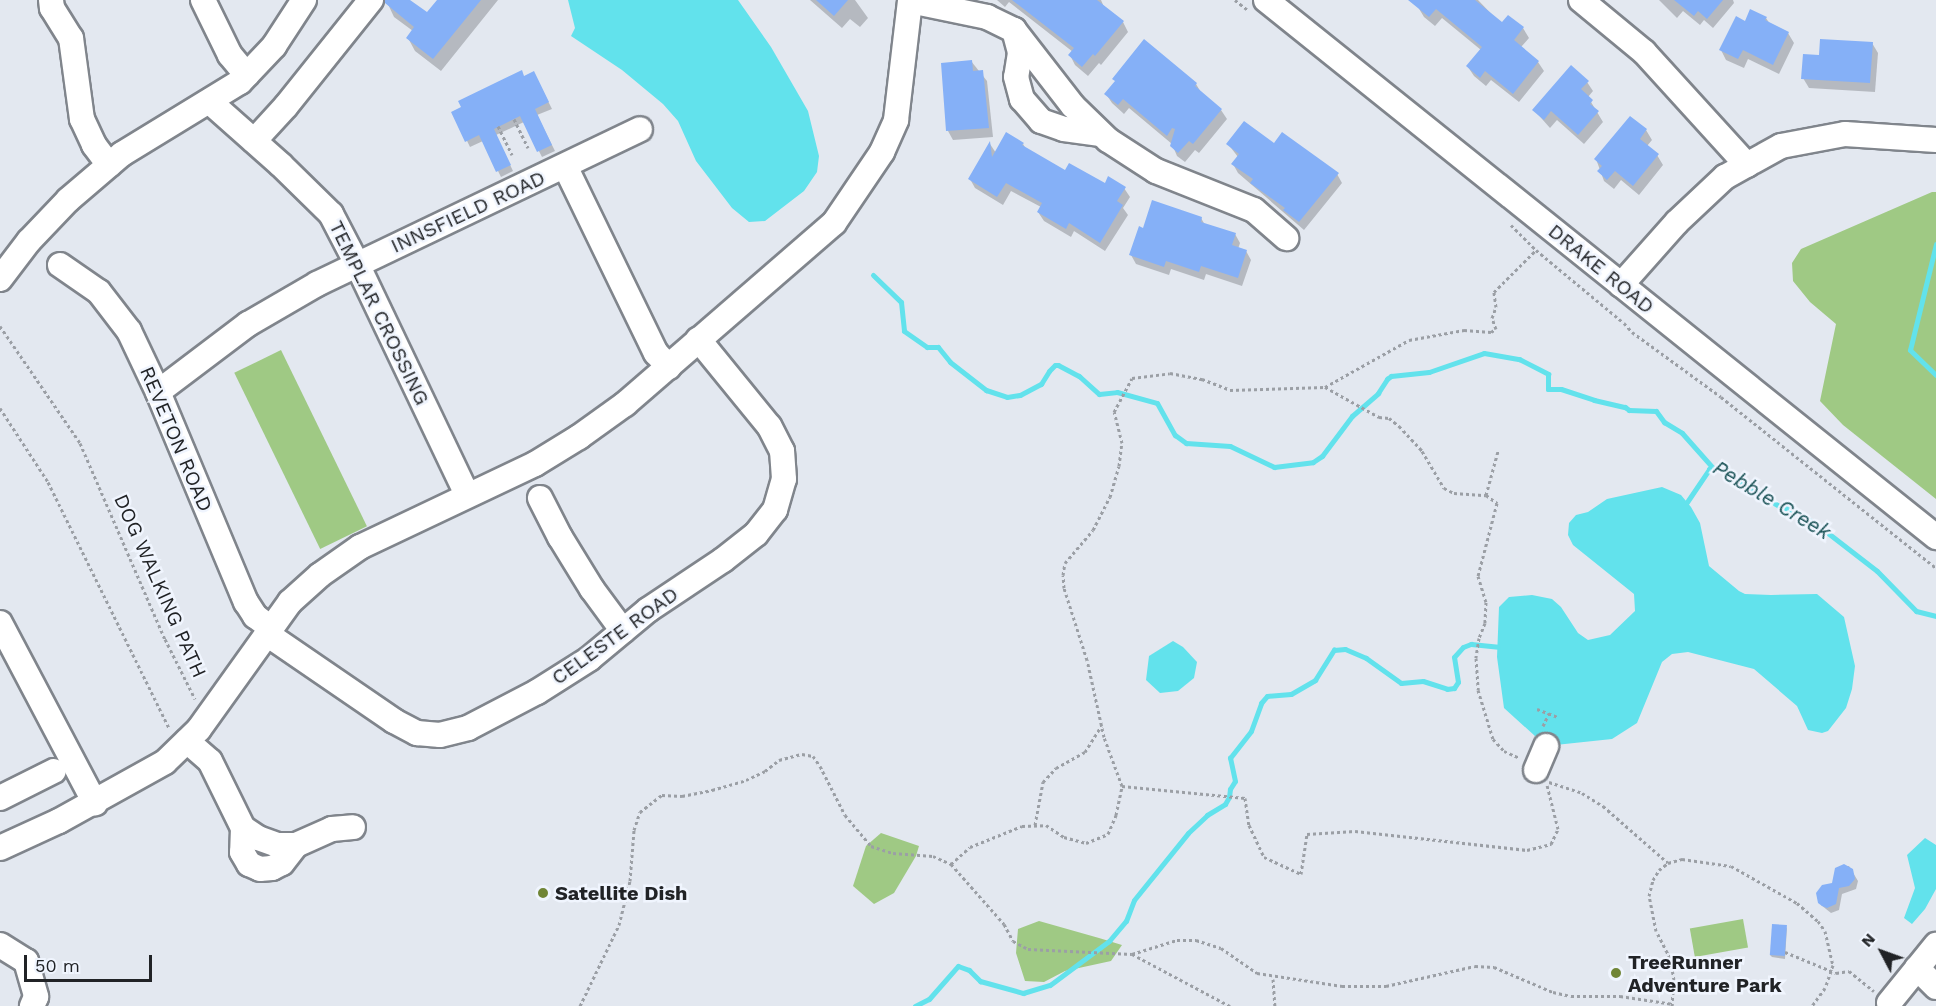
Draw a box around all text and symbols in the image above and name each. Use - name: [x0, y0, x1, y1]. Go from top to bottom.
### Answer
- street label: INNSFIELD ROAD: [387, 166, 549, 258]
- street label: TEMPLAR CROSSING: [324, 217, 434, 409]
- street label: DRAKE ROAD: [1543, 219, 1659, 319]
- street label: REVETON ROAD: [135, 363, 217, 515]
- water label: Pebble Creek: [1708, 455, 1836, 545]
- street label: DOG WALKING PATH: [109, 490, 211, 682]
- street label: CELESTE ROAD: [547, 582, 683, 690]
- place label: Satellite Dish: [555, 881, 687, 905]
- marker: Satellite Dish: [536, 886, 550, 900]
- north arrow: [1852, 922, 1912, 982]
- text: N: [1857, 929, 1879, 951]
- scale bar: [27, 943, 154, 981]
- place label: TreeRunner Adventure Park: [1628, 950, 1782, 997]
- text: 50 m: [35, 955, 80, 976]
- marker: TreeRunner Adventure Park: [1609, 966, 1623, 980]

